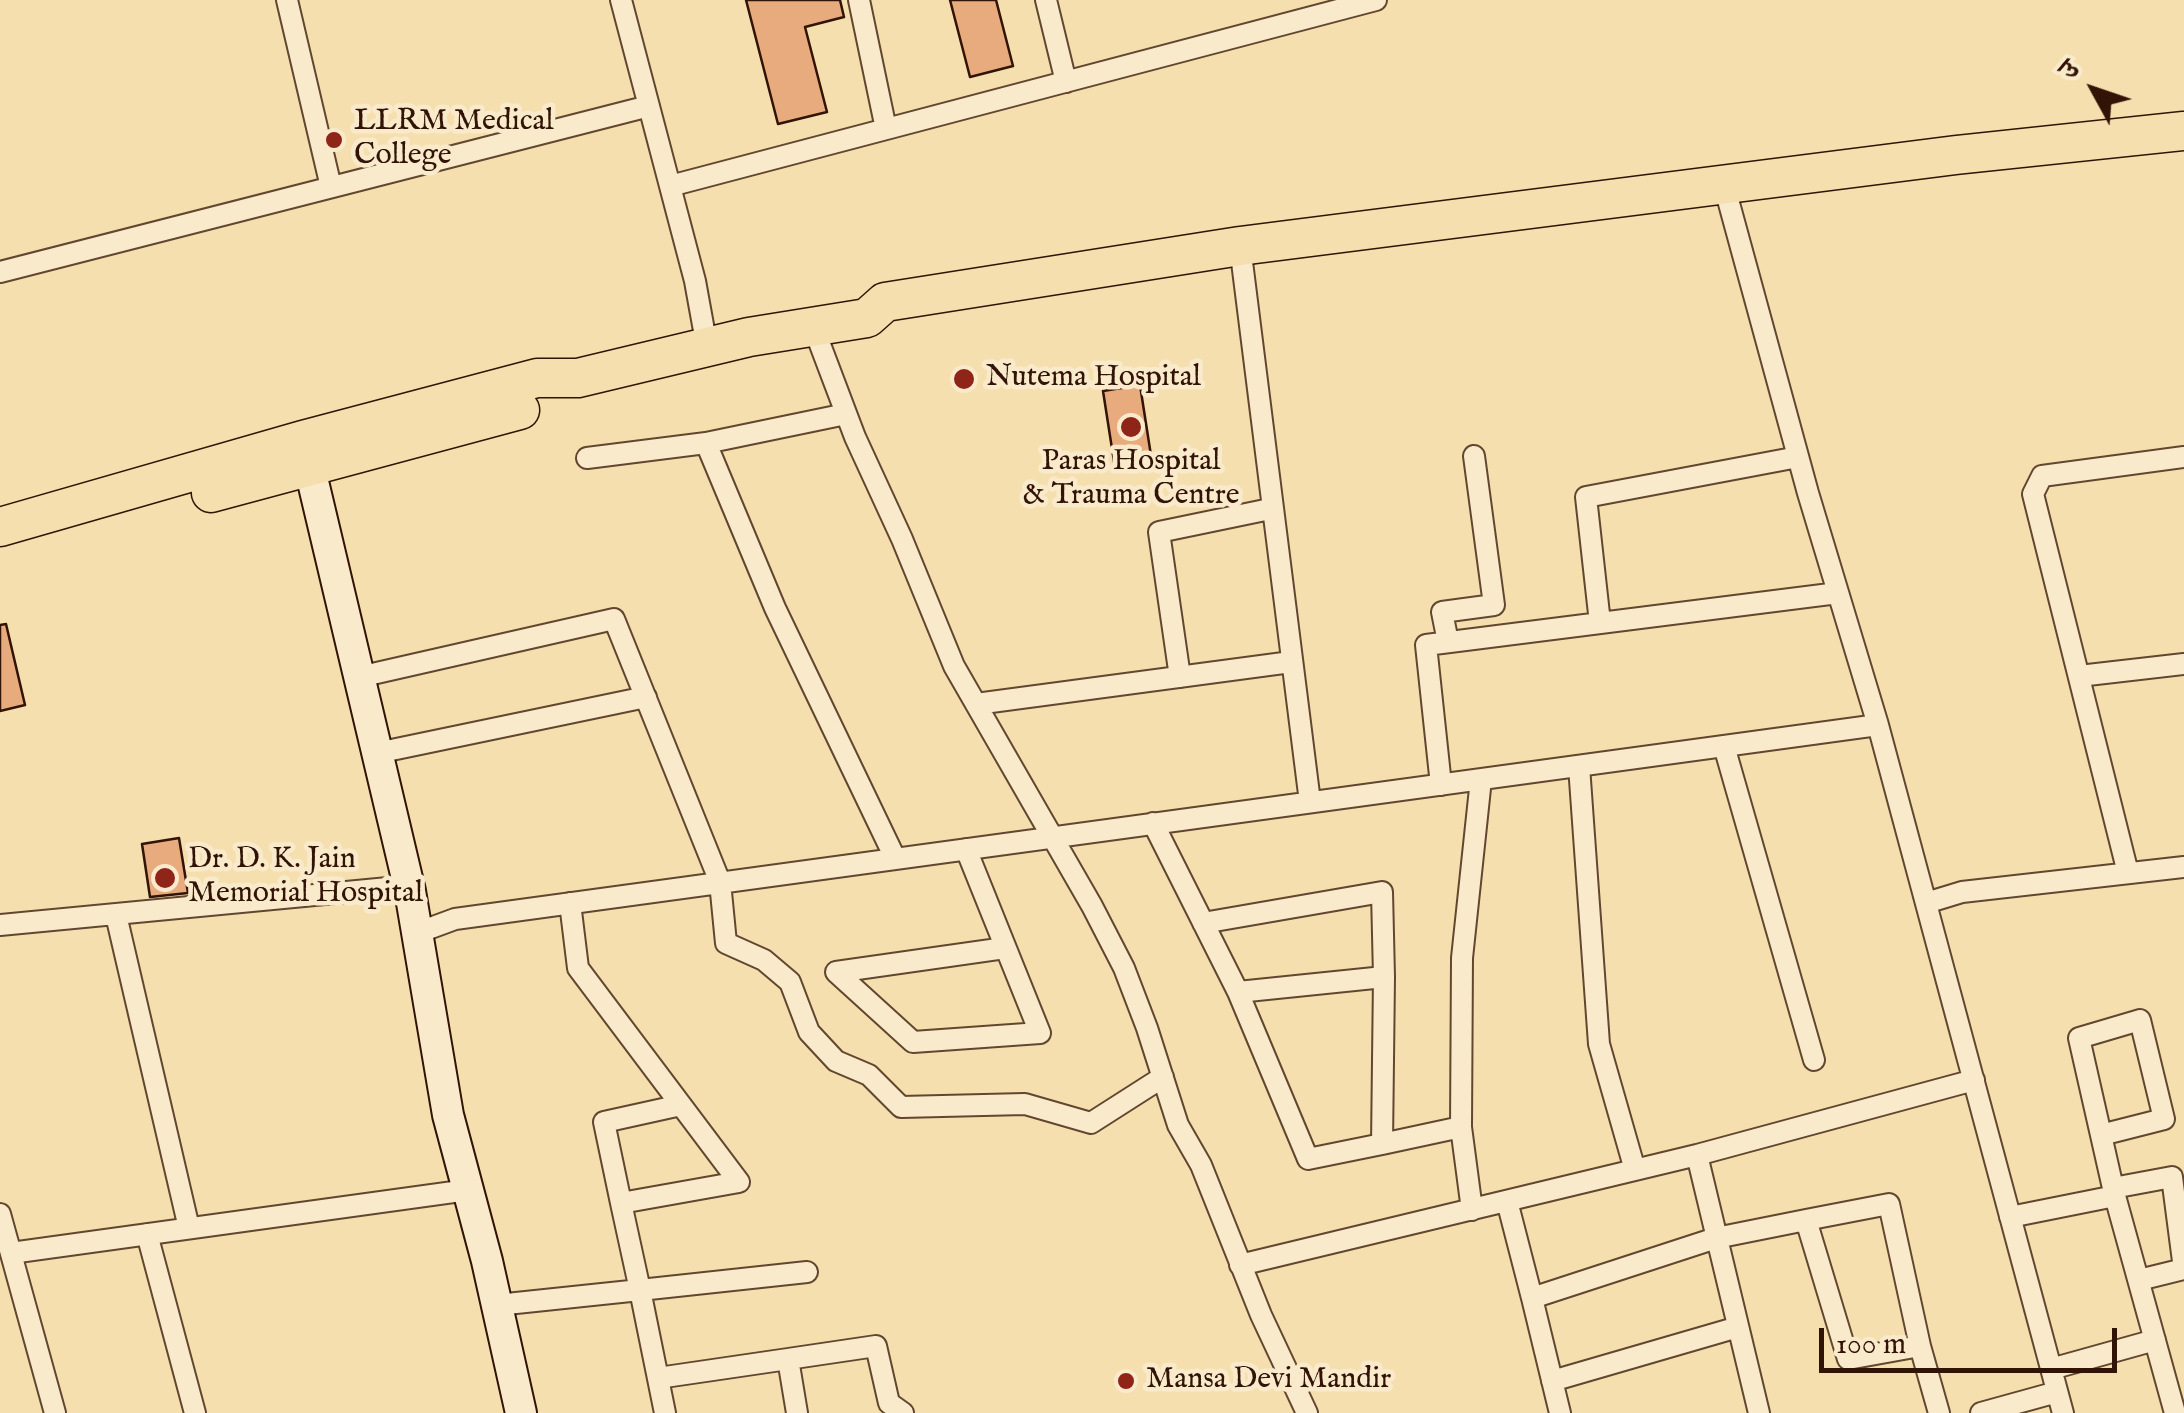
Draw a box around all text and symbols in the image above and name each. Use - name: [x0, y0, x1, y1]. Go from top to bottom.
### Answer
- north arrow: [2044, 40, 2144, 140]
- text: उ: [2053, 54, 2089, 87]
- place label: LLRM Medical College: [354, 105, 554, 176]
- marker: LLRM Medical College: [323, 129, 345, 151]
- place label: Nutema Hospital: [986, 361, 1201, 397]
- marker: Nutema Hospital: [951, 366, 977, 392]
- marker: Paras Hospital & Trauma Centre: [1118, 414, 1144, 440]
- place label: Paras Hospital & Trauma Centre: [1022, 445, 1240, 516]
- place label: Dr. D. K. Jain Memorial Hospital: [188, 843, 423, 914]
- marker: Dr. D. K. Jain Memorial Hospital: [152, 865, 178, 891]
- scale bar: [1824, 1308, 2122, 1370]
- text: 100 m: [1836, 1326, 1906, 1364]
- place label: Mansa Devi Mandir: [1146, 1363, 1391, 1399]
- marker: Mansa Devi Mandir: [1115, 1370, 1137, 1392]

